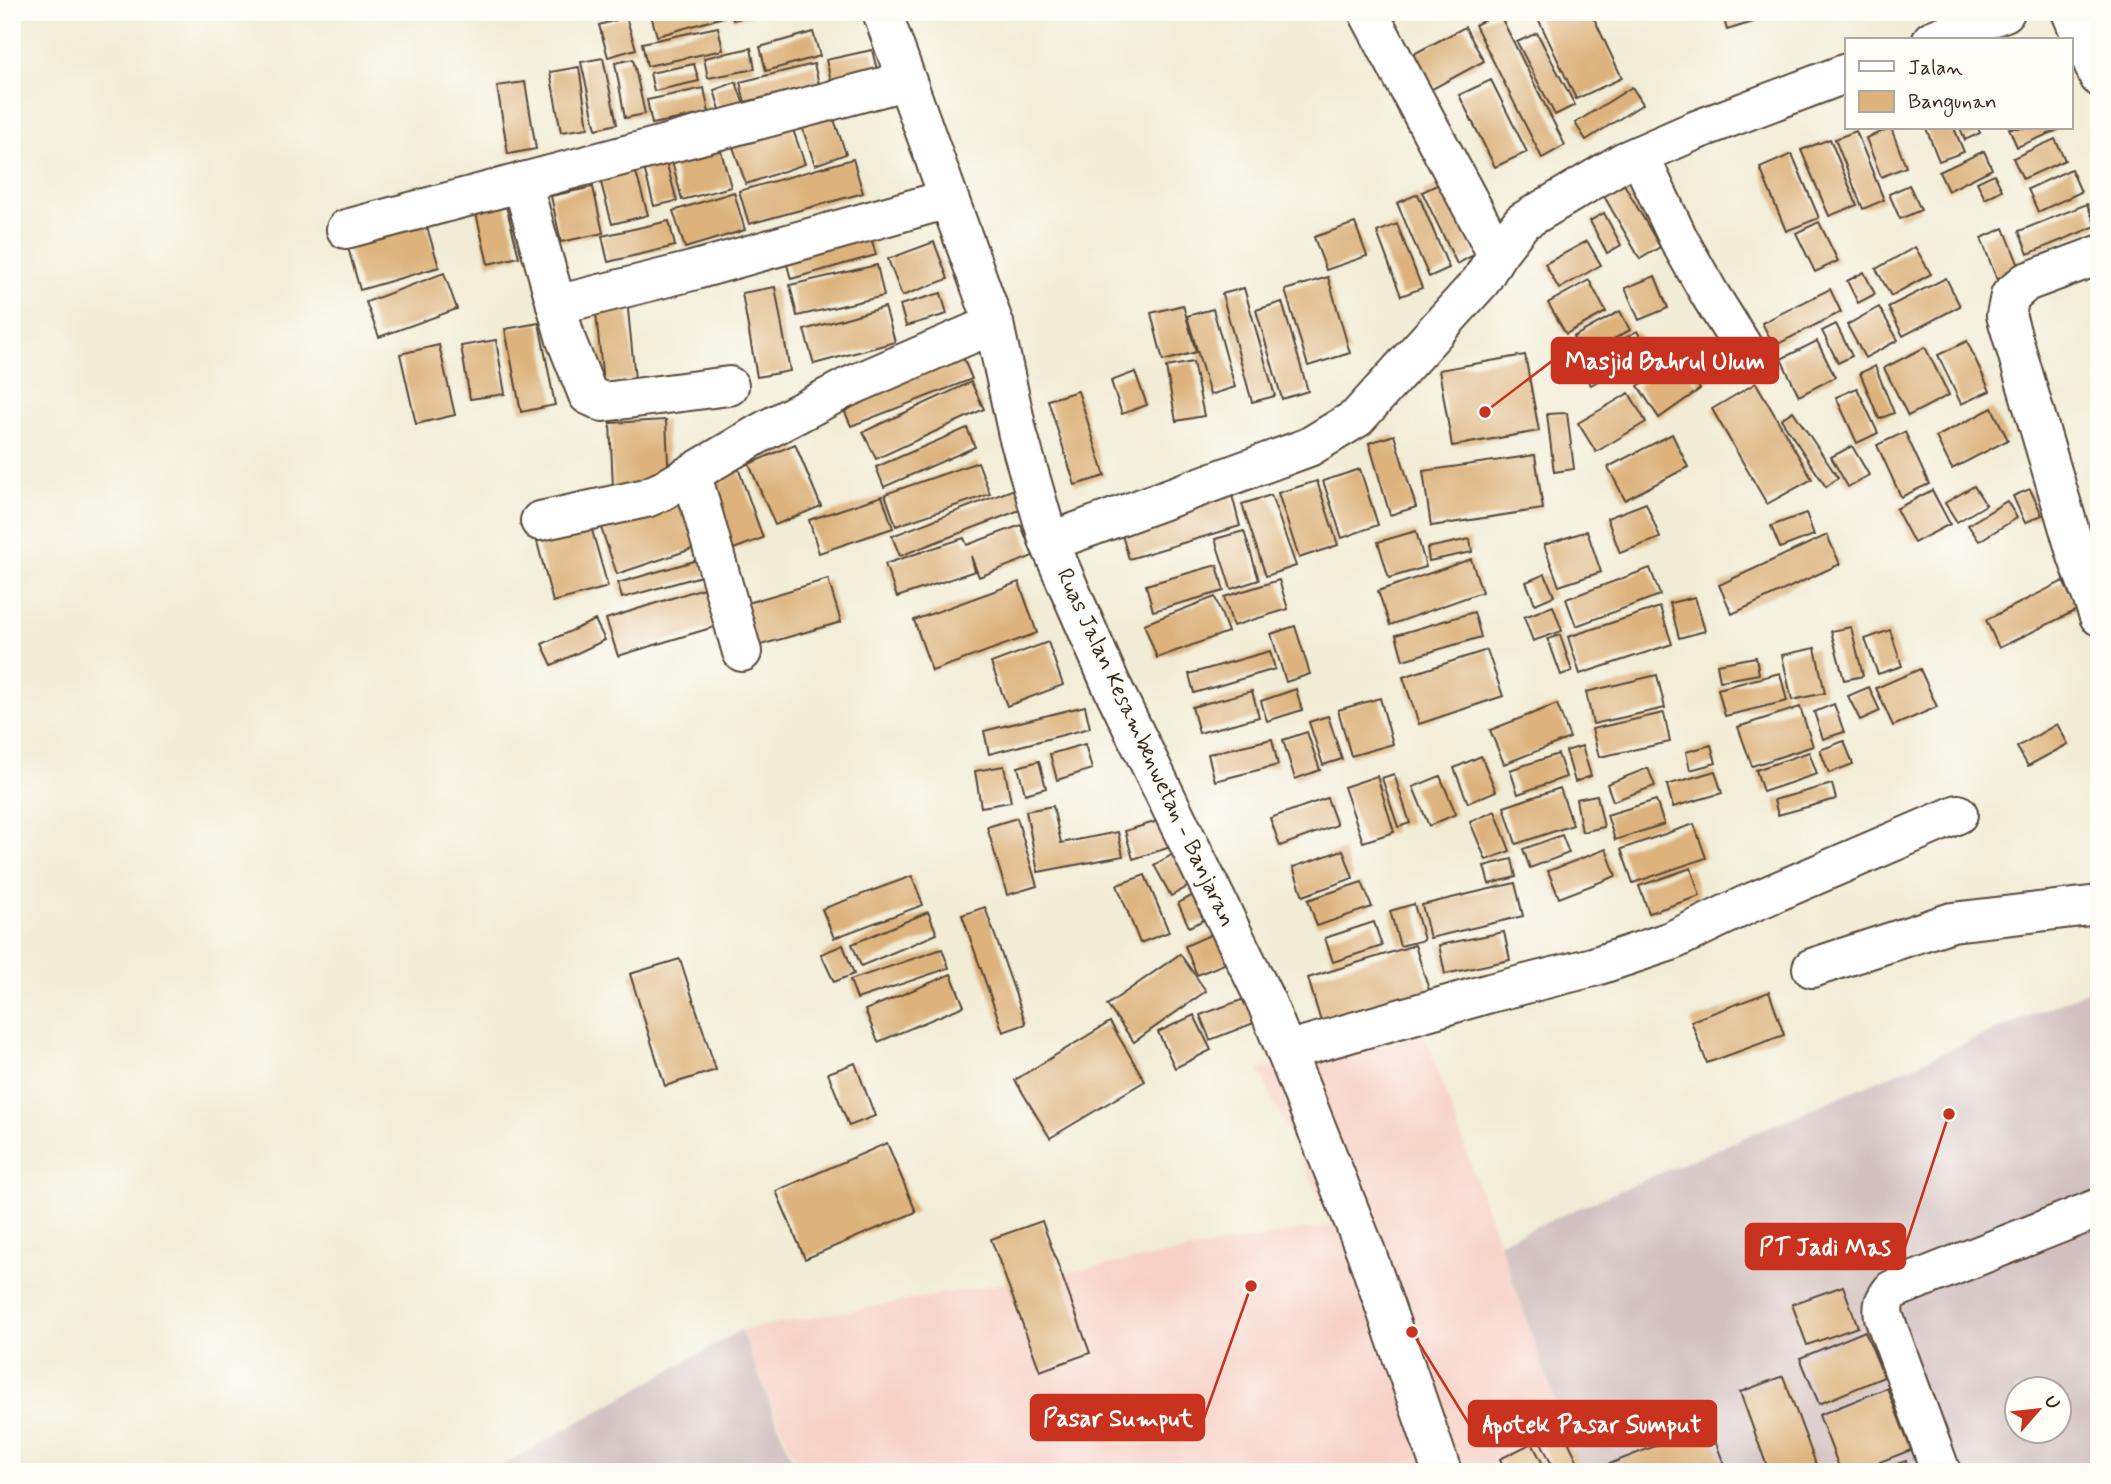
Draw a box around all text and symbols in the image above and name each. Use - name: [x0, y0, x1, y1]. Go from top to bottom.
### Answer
- legend: [1845, 38, 2072, 130]
- text: Jalan: [1908, 54, 1963, 82]
- text: Bangunan: [1908, 88, 1997, 117]
- callout: Masjid Bahrul Ulum: [1552, 338, 1778, 383]
- text: Masjid Bahrul Ulum: [1565, 347, 1765, 379]
- street label: Ruas Jalan Kesambenwetan - Banjaran: [1048, 564, 1242, 932]
- callout: PT Jadi Mas: [1746, 1224, 1905, 1269]
- text: PT Jadi Mas: [1759, 1233, 1891, 1264]
- north arrow: [2002, 1376, 2072, 1446]
- text: U: [2038, 1391, 2066, 1414]
- callout: Pasar Sumput: [1031, 1395, 1204, 1440]
- callout: Apotek Pasar Sumput: [1469, 1401, 1716, 1446]
- text: Pasar Sumput: [1043, 1404, 1194, 1435]
- text: Apotek Pasar Sumput: [1482, 1410, 1702, 1444]

